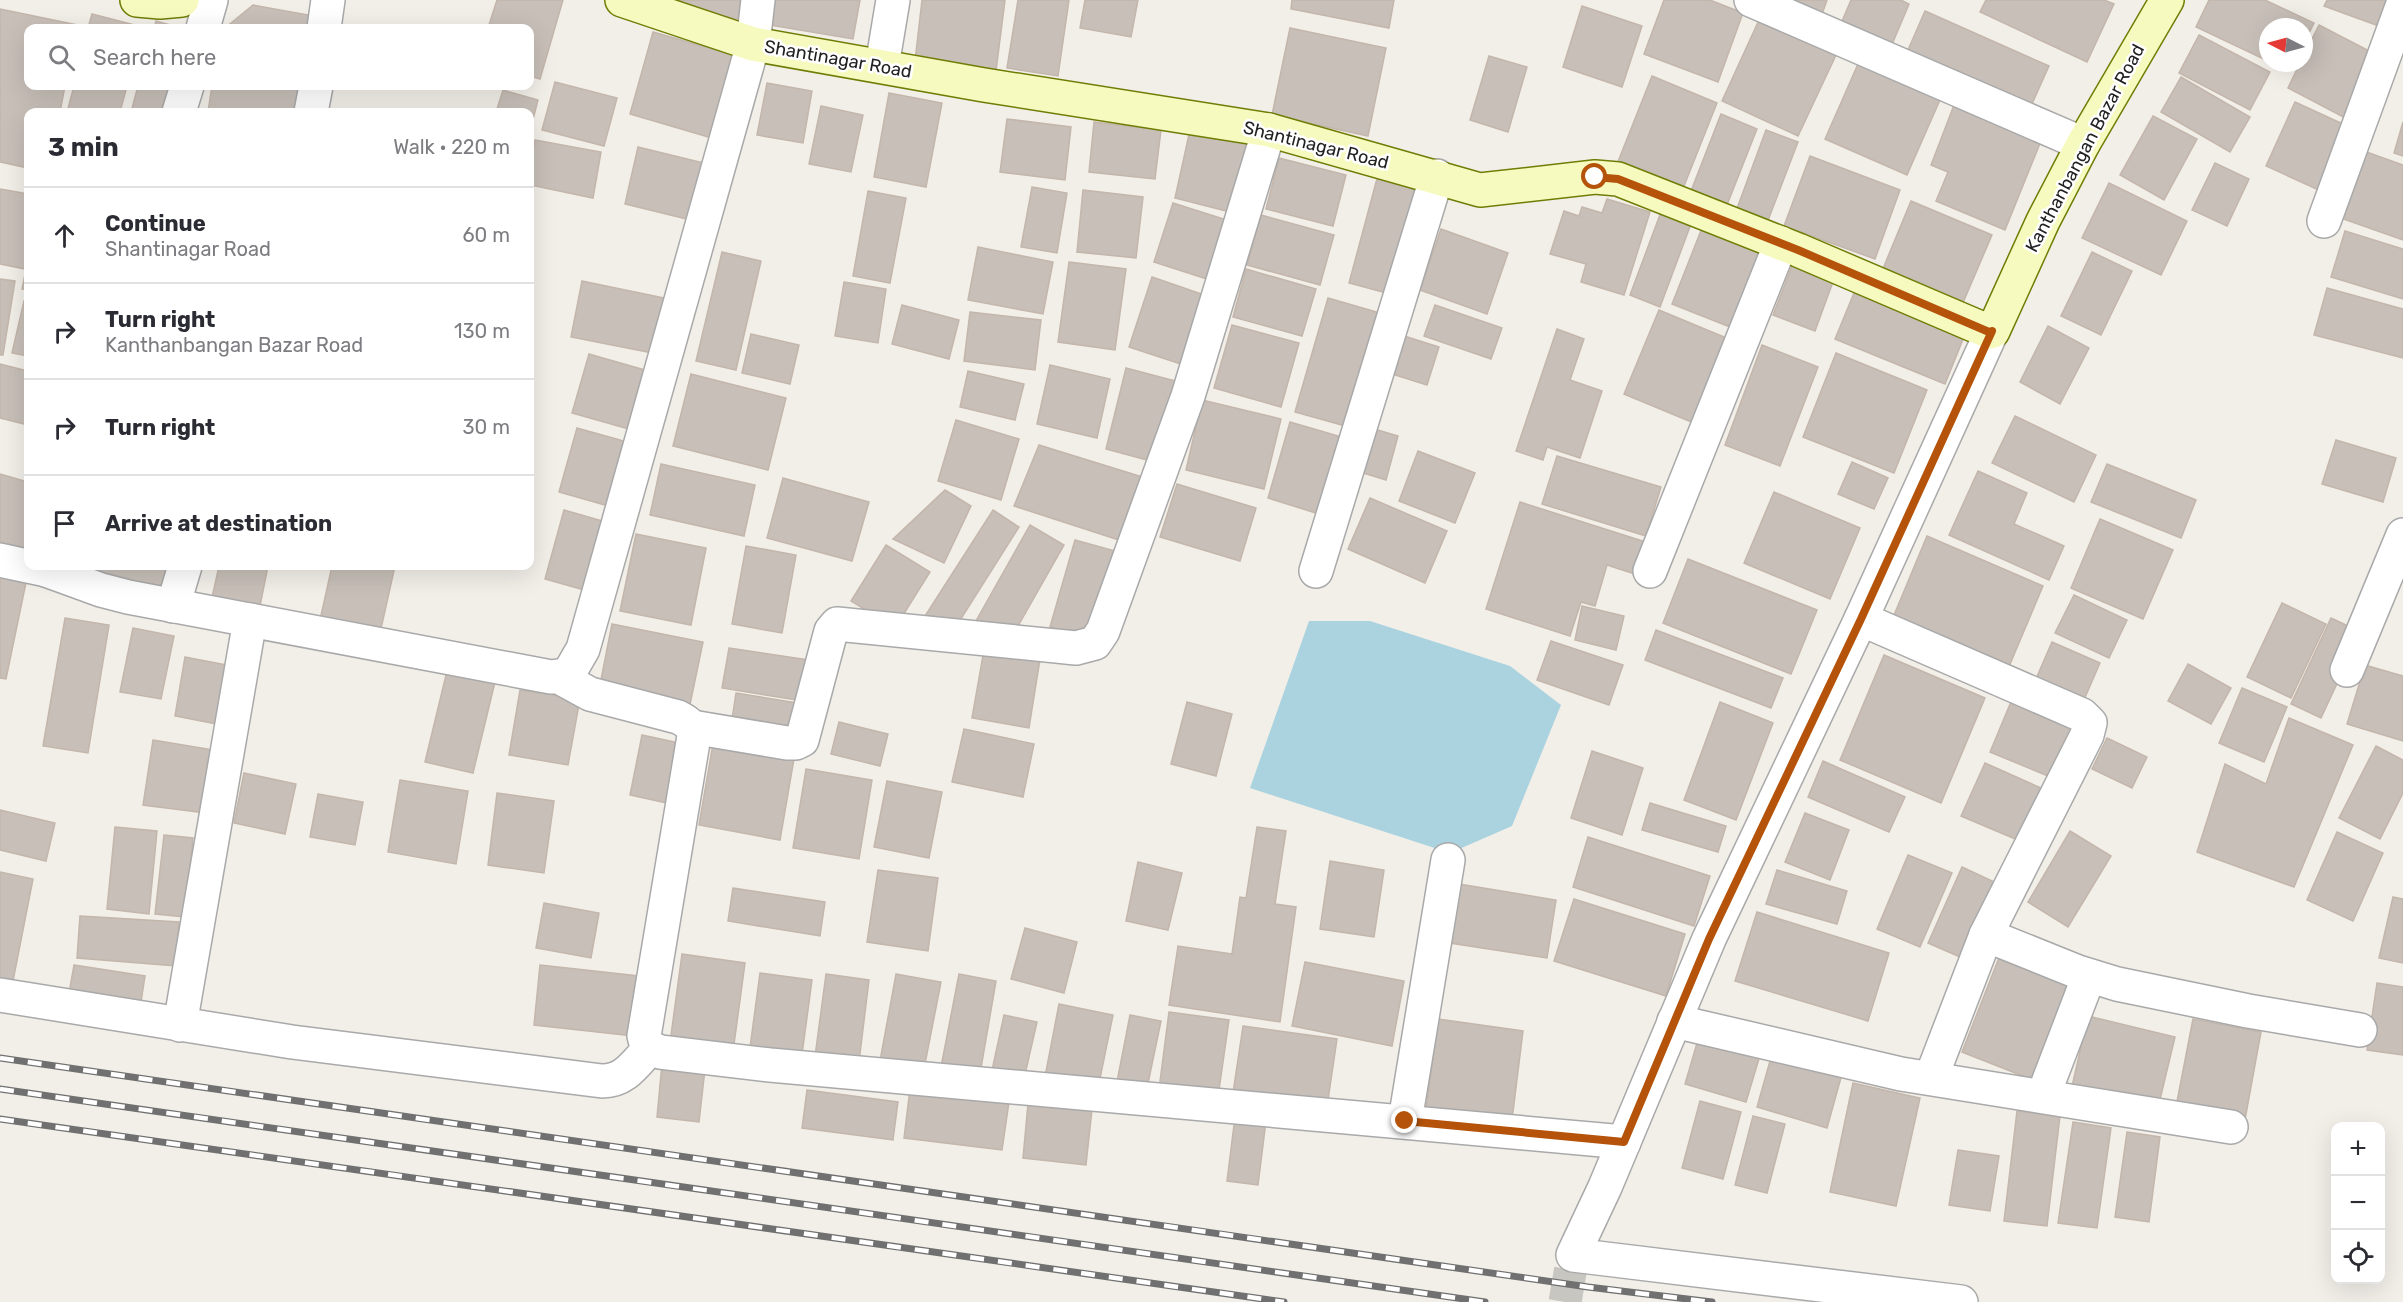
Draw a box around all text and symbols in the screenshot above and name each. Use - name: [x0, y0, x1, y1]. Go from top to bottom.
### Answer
- north arrow: [2259, 18, 2313, 72]
- search box: [24, 24, 534, 90]
- street label: Shantinagar Road: [763, 35, 913, 83]
- street label: Kanthanbangan Bazar Road: [2021, 40, 2149, 256]
- icon: search: [45, 41, 78, 74]
- text: Search here: [93, 44, 216, 71]
- street label: Shantinagar Road: [1241, 116, 1391, 174]
- text: 3 min: [48, 132, 119, 163]
- text: Walk · 220 m: [393, 135, 510, 159]
- route start: [1581, 163, 1607, 189]
- text: Continue: [105, 210, 206, 237]
- icon: ahead: [48, 219, 81, 252]
- text: 60 m: [463, 223, 510, 247]
- text: Shantinagar Road: [105, 237, 271, 261]
- text: Turn right: [105, 306, 215, 333]
- icon: right: [48, 315, 81, 348]
- text: 130 m: [454, 319, 510, 343]
- text: Kanthanbangan Bazar Road: [105, 333, 363, 357]
- icon: right: [48, 411, 81, 444]
- text: Turn right: [105, 414, 215, 441]
- text: 30 m: [463, 415, 510, 439]
- icon: arrive: [48, 507, 81, 540]
- text: Arrive at destination: [105, 510, 332, 537]
- route end: [1391, 1107, 1417, 1133]
- map controls: [2331, 1122, 2385, 1284]
- button: +: [2331, 1122, 2385, 1176]
- button: −: [2331, 1176, 2385, 1230]
- button: locate: [2331, 1230, 2385, 1284]

